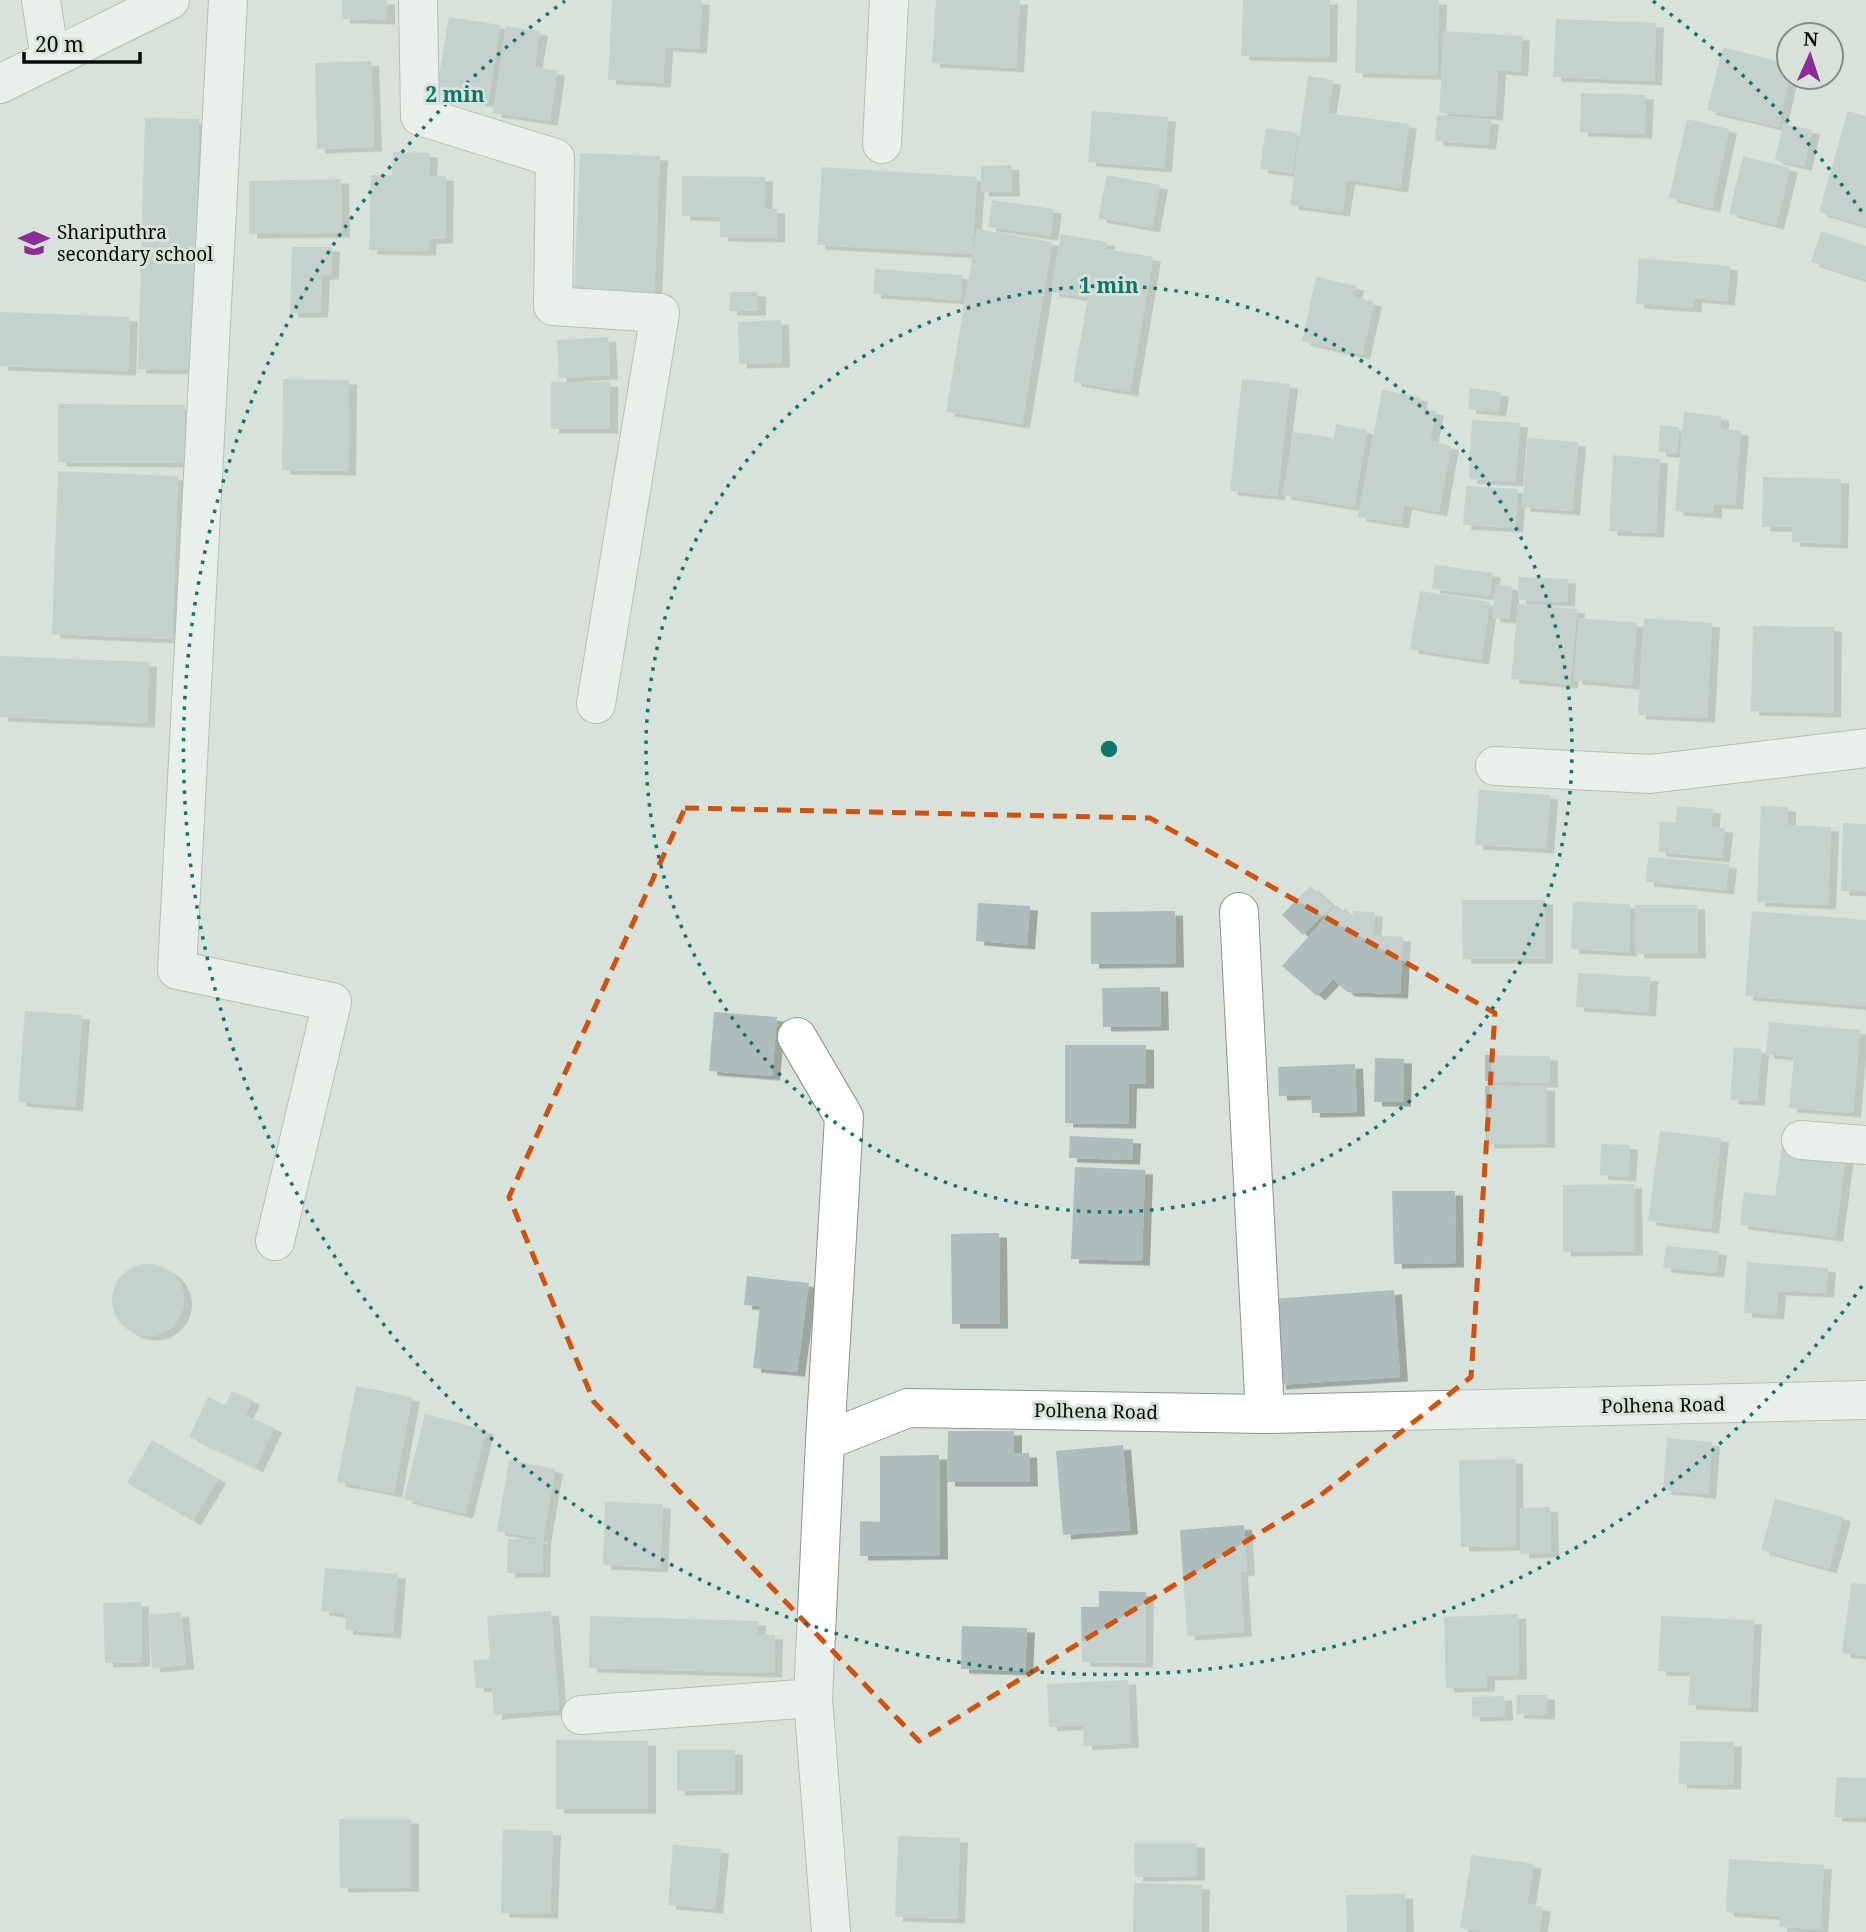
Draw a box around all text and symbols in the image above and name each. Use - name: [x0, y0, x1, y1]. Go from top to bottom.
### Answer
- scale bar: [24, 21, 140, 65]
- north arrow: [1775, 21, 1845, 91]
- text: N: [1803, 26, 1819, 52]
- text: 20 m: [35, 30, 84, 58]
- text: 2 min: [425, 80, 485, 108]
- place label: Shariputhra secondary school: [57, 219, 213, 267]
- school or university icon: Shariputhra secondary school: [17, 226, 51, 260]
- text: 1 min: [1079, 271, 1139, 299]
- centre of rings: [1097, 737, 1121, 761]
- street label: Polhena Road: [1601, 1391, 1726, 1419]
- street label: Polhena Road: [1034, 1397, 1159, 1425]

